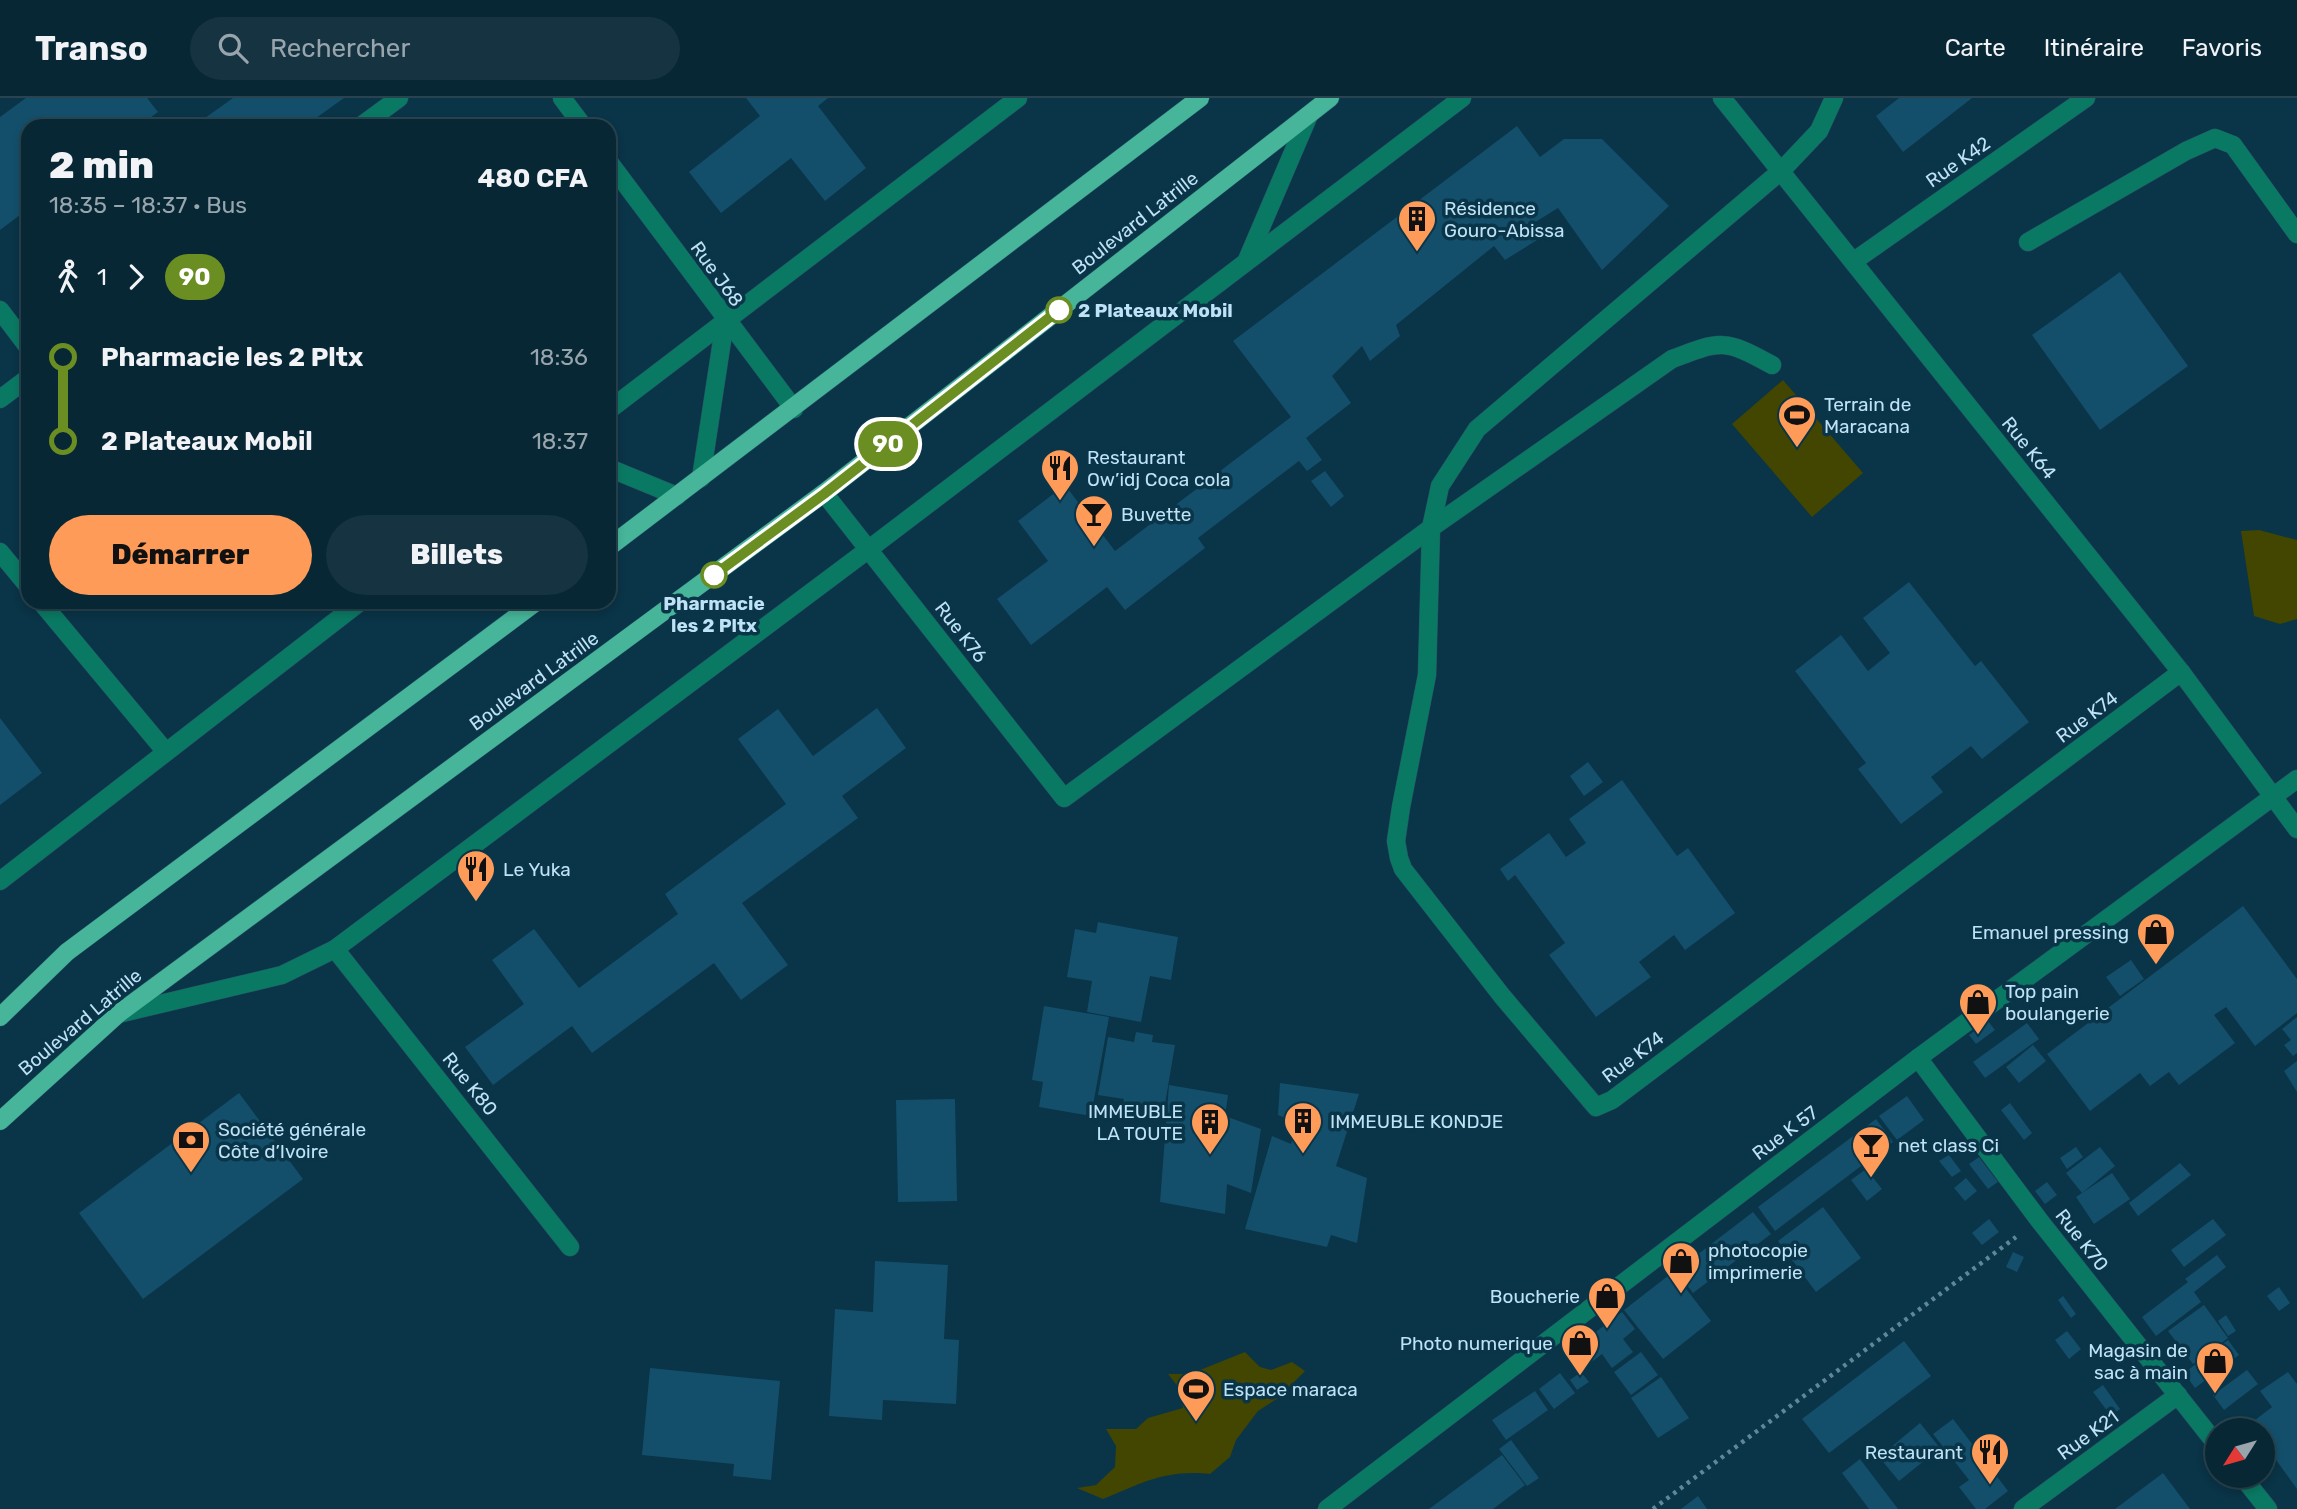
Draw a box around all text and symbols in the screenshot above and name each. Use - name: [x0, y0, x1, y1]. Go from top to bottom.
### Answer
- search box: [190, 17, 680, 80]
- text: Transo: [35, 29, 148, 68]
- icon: search: [214, 29, 252, 67]
- text: Rechercher: [270, 33, 410, 64]
- text: Carte: [1945, 34, 2006, 62]
- text: Itinéraire: [2044, 34, 2144, 62]
- text: Favoris: [2182, 34, 2262, 62]
- street label: Rue K42: [1921, 132, 1995, 192]
- text: 2 min: [49, 142, 154, 188]
- text: 480 CFA: [478, 163, 588, 194]
- street label: Boulevard Latrille: [1067, 167, 1203, 279]
- text: 18:35 – 18:37 · Bus: [49, 191, 247, 219]
- place label: Résidence Gouro-Abissa: [1444, 197, 1564, 242]
- building icon: Résidence Gouro-Abissa: [1396, 198, 1438, 253]
- street label: Rue J68: [686, 237, 748, 311]
- icon: walk: [49, 258, 87, 296]
- icon: forward: [117, 258, 155, 296]
- text: 1: [97, 263, 107, 291]
- text: 90: [179, 263, 211, 291]
- marker: 2 Plateaux Mobil: [1046, 297, 1072, 323]
- place label: 2 Plateaux Mobil: [1078, 299, 1233, 322]
- text: Pharmacie les 2 Pltx: [101, 342, 363, 373]
- text: 18:36: [530, 343, 588, 371]
- place label: Terrain de Maracana: [1824, 393, 1911, 438]
- sports icon: Terrain de Maracana: [1776, 394, 1818, 449]
- street label: Rue K64: [1997, 412, 2061, 484]
- line badge: 90: [856, 421, 920, 467]
- text: 2 Plateaux Mobil: [101, 426, 313, 457]
- text: 18:37: [532, 427, 588, 455]
- text: 90: [872, 430, 904, 458]
- place label: Restaurant Ow’idj Coca cola: [1087, 446, 1231, 491]
- restaurant icon: Restaurant Ow’idj Coca cola: [1039, 447, 1081, 502]
- bar icon: Buvette: [1073, 493, 1115, 548]
- place label: Buvette: [1121, 503, 1191, 526]
- button: Démarrer: [49, 515, 312, 595]
- button: Billets: [326, 515, 588, 595]
- marker: Pharmacie les 2 Pltx: [701, 562, 727, 588]
- place label: Pharmacie les 2 Pltx: [663, 592, 765, 637]
- street label: Rue K76: [930, 597, 992, 667]
- street label: Boulevard Latrille: [465, 627, 603, 735]
- street label: Rue K74: [2052, 686, 2123, 748]
- restaurant icon: Le Yuka: [455, 848, 497, 903]
- place label: Le Yuka: [503, 858, 571, 881]
- shop icon: Emanuel pressing: [2135, 911, 2177, 966]
- place label: Emanuel pressing: [1971, 921, 2129, 944]
- street label: Boulevard Latrille: [14, 964, 146, 1080]
- place label: Top pain boulangerie: [2005, 980, 2110, 1025]
- shop icon: Top pain boulangerie: [1957, 981, 1999, 1036]
- street label: Rue K74: [1598, 1026, 1669, 1088]
- street label: Rue K80: [438, 1048, 502, 1120]
- place label: IMMEUBLE LA TOUTE: [1088, 1100, 1183, 1145]
- building icon: IMMEUBLE KONDJE: [1282, 1100, 1324, 1155]
- building icon: IMMEUBLE LA TOUTE: [1189, 1101, 1231, 1156]
- street label: Rue K 57: [1748, 1101, 1823, 1165]
- place label: IMMEUBLE KONDJE: [1330, 1110, 1503, 1133]
- place label: Société générale Côte d’Ivoire: [218, 1118, 366, 1163]
- bank icon: Société générale Côte d’Ivoire: [170, 1119, 212, 1174]
- bar icon: net class Ci: [1850, 1124, 1892, 1179]
- place label: net class Ci: [1898, 1134, 1999, 1157]
- street label: Rue K70: [2051, 1204, 2113, 1276]
- place label: photocopie imprimerie: [1708, 1239, 1808, 1284]
- shop icon: photocopie imprimerie: [1660, 1240, 1702, 1295]
- shop icon: Boucherie: [1586, 1275, 1628, 1330]
- place label: Boucherie: [1490, 1285, 1580, 1308]
- shop icon: Photo numerique: [1559, 1322, 1601, 1377]
- place label: Photo numerique: [1400, 1332, 1553, 1355]
- place label: Magasin de sac à main: [2088, 1339, 2188, 1384]
- shop icon: Magasin de sac à main: [2194, 1340, 2236, 1395]
- sports icon: Espace maraca: [1175, 1368, 1217, 1423]
- place label: Espace maraca: [1223, 1378, 1358, 1401]
- street label: Rue K21: [2053, 1405, 2123, 1465]
- north arrow: [2205, 1418, 2275, 1488]
- map controls: [2205, 1418, 2275, 1488]
- restaurant icon: Restaurant: [1969, 1431, 2011, 1486]
- place label: Restaurant: [1865, 1441, 1964, 1464]

